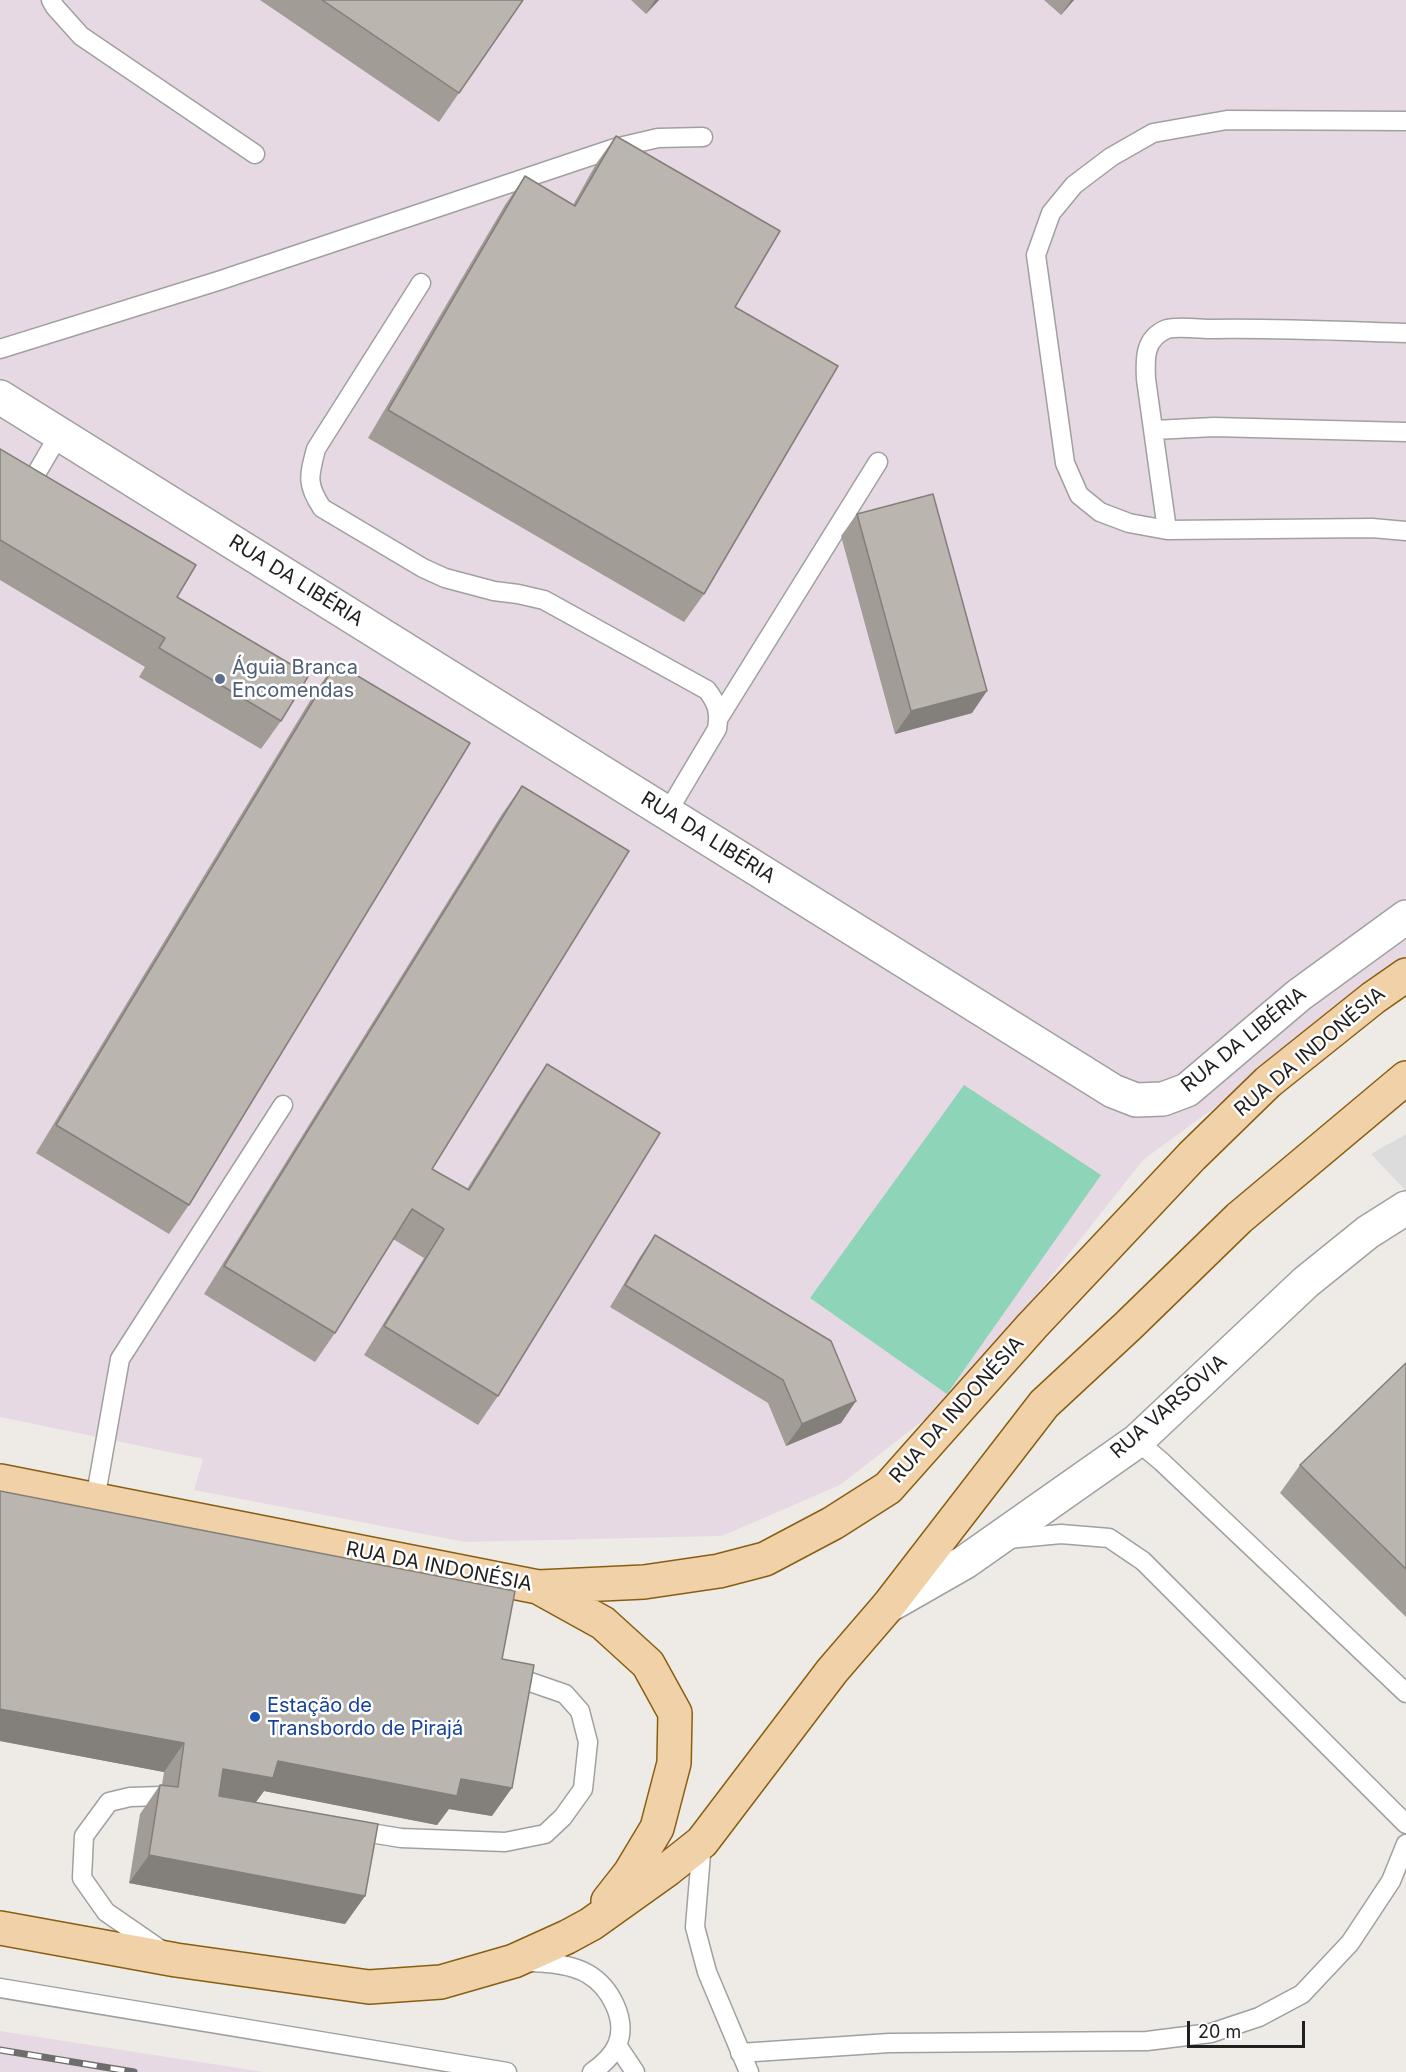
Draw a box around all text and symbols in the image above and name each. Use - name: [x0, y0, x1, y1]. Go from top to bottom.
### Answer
- street label: RUA DA LIBÉRIA: [224, 530, 368, 632]
- place label: Águia Branca Encomendas: [232, 656, 358, 703]
- marker: Águia Branca Encomendas: [213, 672, 227, 686]
- street label: RUA DA LIBÉRIA: [636, 787, 780, 889]
- street label: RUA DA LIBÉRIA: [1177, 982, 1311, 1098]
- street label: RUA DA INDONÉSIA: [1230, 982, 1390, 1122]
- street label: RUA DA INDONÉSIA: [885, 1332, 1029, 1488]
- street label: RUA VARSŌVIA: [1106, 1350, 1232, 1464]
- street label: RUA DA INDONÉSIA: [344, 1537, 534, 1597]
- place label: Estação de Transbordo de Pirajá: [267, 1694, 463, 1741]
- marker: Estação de Transbordo de Pirajá: [248, 1710, 262, 1724]
- scale bar: [1190, 2009, 1308, 2047]
- text: 20 m: [1198, 2021, 1241, 2042]

